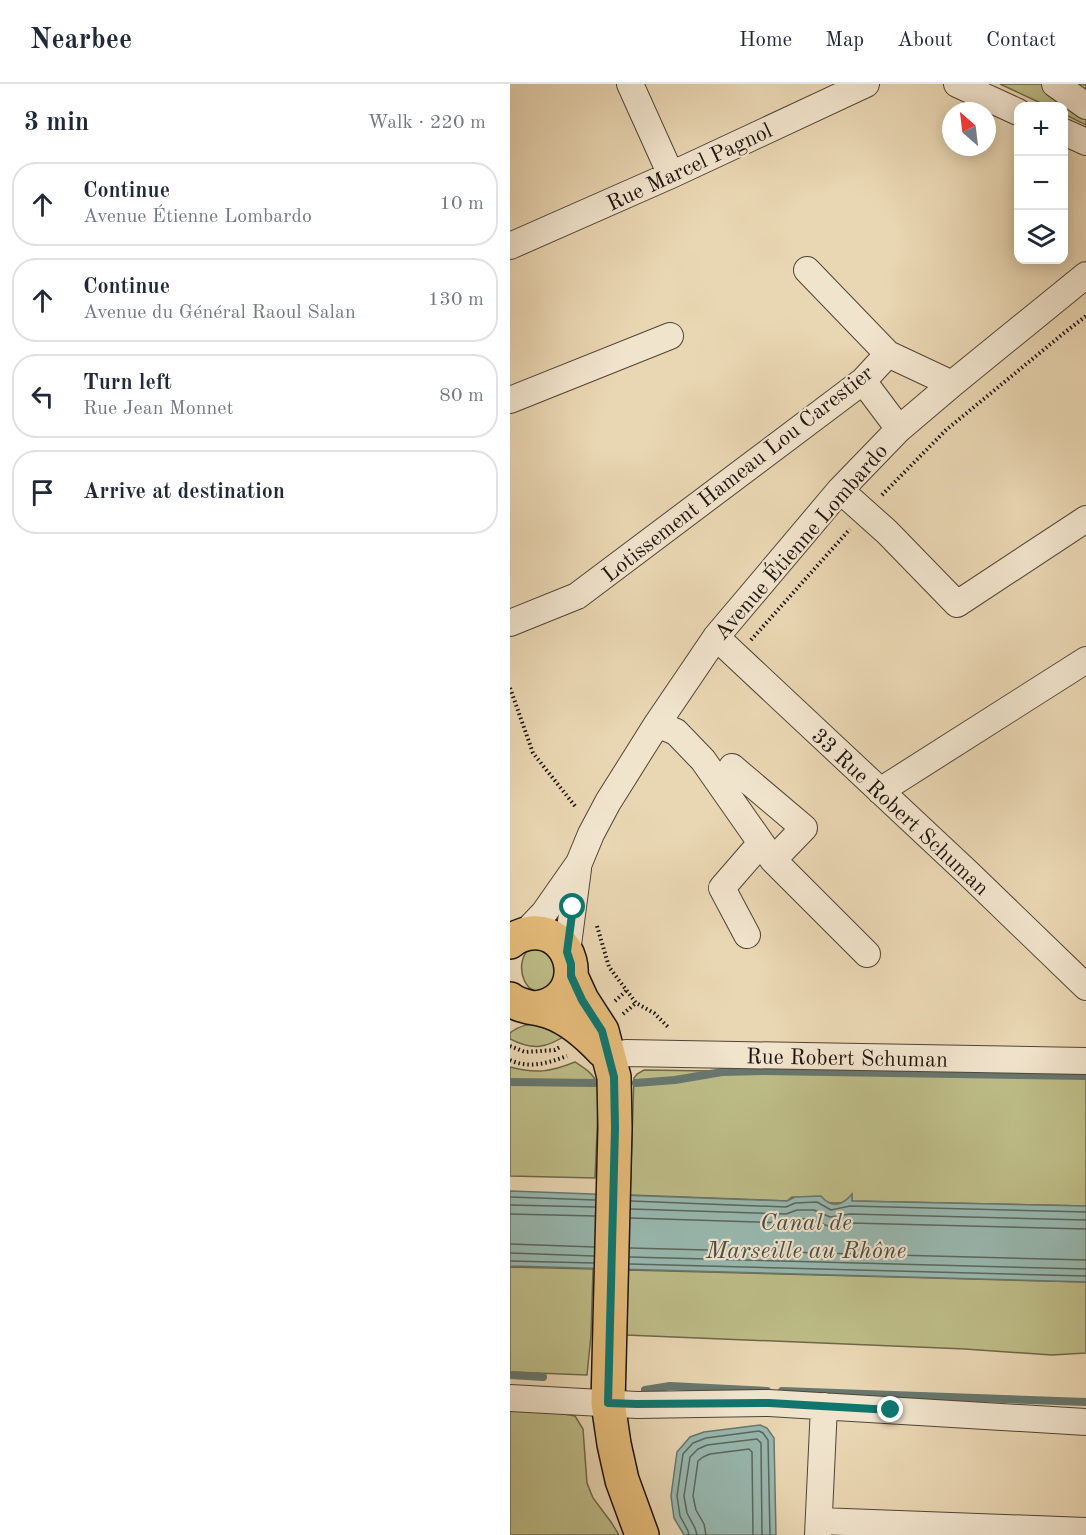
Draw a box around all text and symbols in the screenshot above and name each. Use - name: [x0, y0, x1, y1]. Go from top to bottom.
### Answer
- text: Nearbee: [30, 27, 132, 55]
- text: Home: [739, 30, 792, 51]
- text: Map: [825, 30, 864, 51]
- text: About: [897, 30, 953, 51]
- text: Contact: [986, 30, 1056, 51]
- north arrow: [942, 102, 996, 156]
- map controls: [1014, 102, 1068, 264]
- button: +: [1014, 102, 1068, 156]
- text: 3 min: [24, 110, 89, 136]
- text: Walk · 220 m: [367, 113, 486, 133]
- street label: Rue Marcel Pagnol: [604, 120, 776, 216]
- button: −: [1014, 156, 1068, 210]
- text: Continue: [83, 180, 170, 202]
- icon: ahead: [26, 188, 59, 221]
- text: 10 m: [439, 194, 484, 214]
- text: Avenue Étienne Lombardo: [83, 207, 312, 227]
- button: layers: [1014, 210, 1068, 264]
- text: Continue: [83, 276, 170, 298]
- icon: ahead: [26, 284, 59, 317]
- text: 130 m: [428, 290, 484, 310]
- text: Avenue du Général Raoul Salan: [83, 303, 356, 323]
- street label: Lotissement Hameau Lou Carestier: [599, 362, 878, 587]
- text: Turn left: [83, 372, 172, 394]
- icon: left: [26, 380, 59, 413]
- text: 80 m: [439, 386, 484, 406]
- text: Rue Jean Monnet: [83, 399, 234, 419]
- street label: Avenue Étienne Lombardo: [708, 438, 892, 645]
- icon: arrive: [26, 476, 59, 509]
- text: Arrive at destination: [83, 481, 285, 503]
- street label: 33 Rue Robert Schuman: [807, 725, 993, 900]
- route start: [559, 893, 585, 919]
- street label: Rue Robert Schuman: [746, 1046, 948, 1072]
- water label: Canal de Marseille au Rhône: [705, 1212, 906, 1264]
- route end: [877, 1396, 903, 1422]

